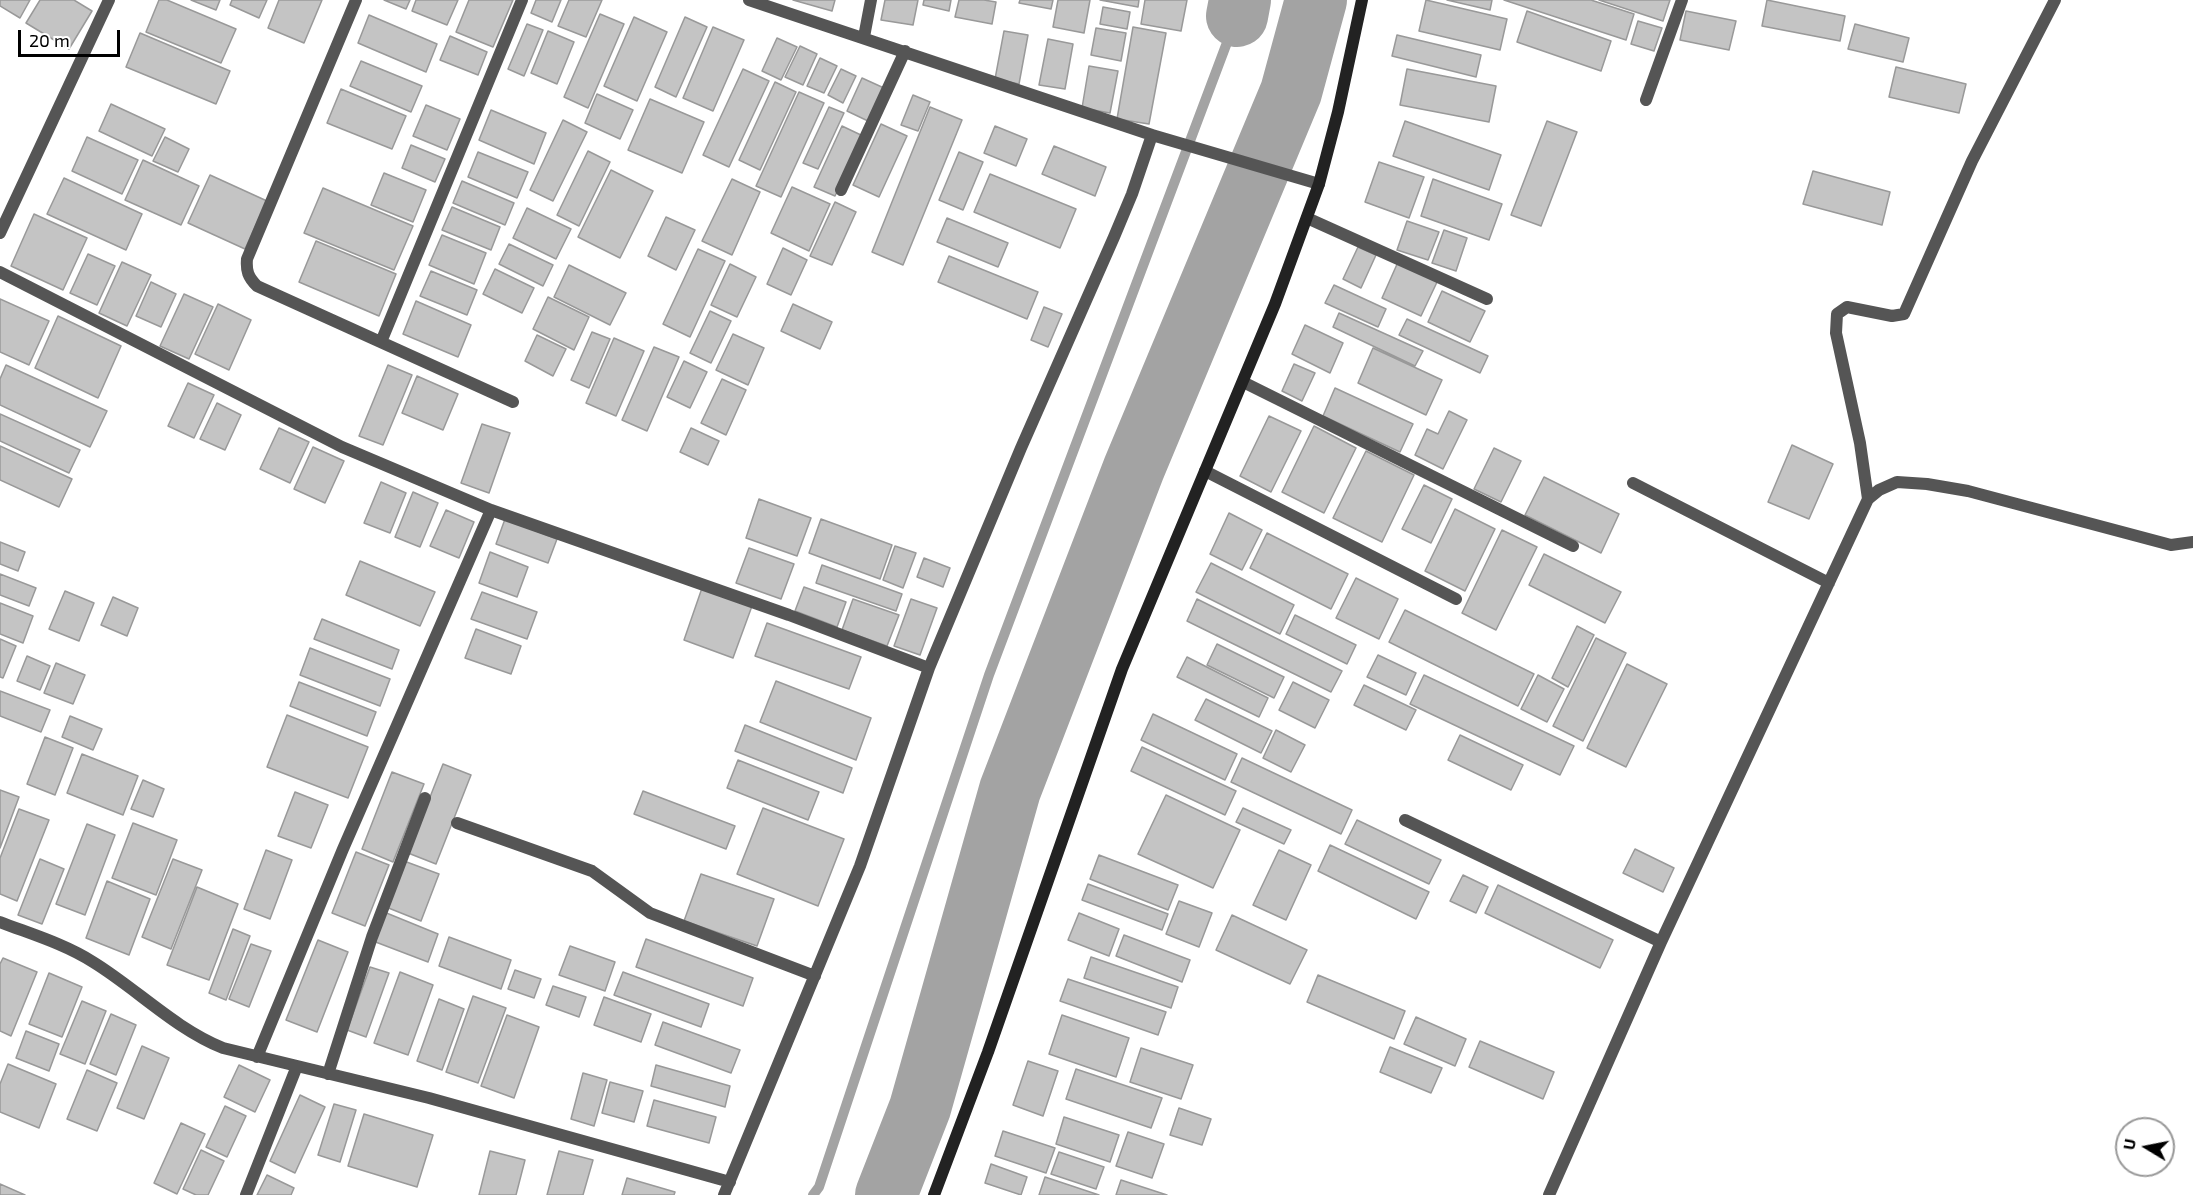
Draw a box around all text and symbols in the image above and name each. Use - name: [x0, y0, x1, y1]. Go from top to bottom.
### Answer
- scale bar: [21, 18, 123, 56]
- text: 20 m: [29, 29, 70, 51]
- north arrow: [2115, 1117, 2175, 1177]
- text: U: [2118, 1137, 2139, 1151]

